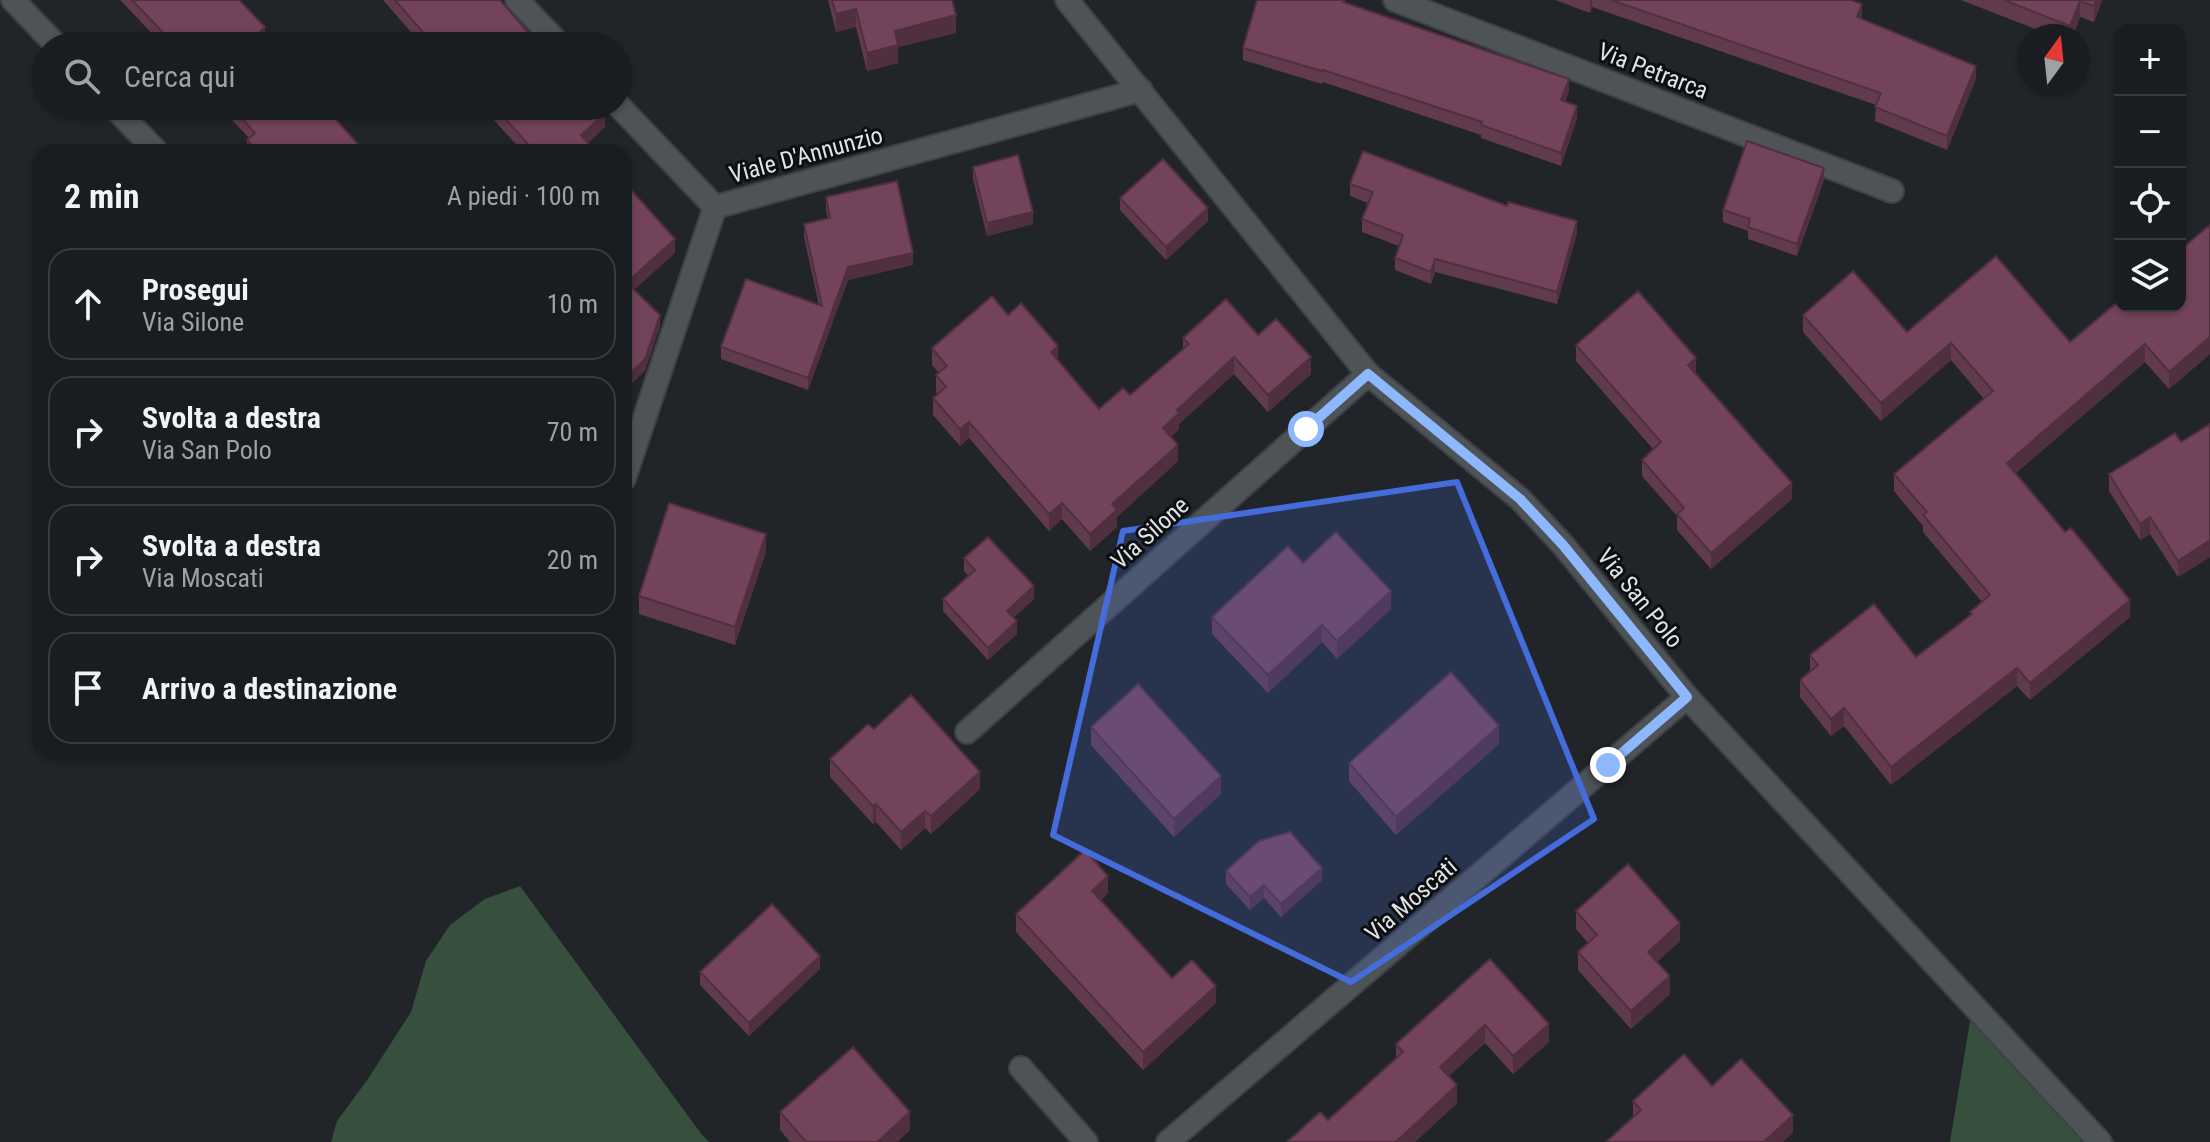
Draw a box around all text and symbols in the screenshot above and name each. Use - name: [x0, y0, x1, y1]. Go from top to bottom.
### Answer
- north arrow: [2018, 24, 2090, 96]
- map controls: [2114, 24, 2186, 312]
- button: +: [2114, 24, 2186, 96]
- search box: [32, 32, 632, 120]
- street label: Via Petrarca: [1594, 37, 1712, 105]
- icon: search: [60, 54, 104, 98]
- text: Cerca qui: [124, 59, 235, 94]
- button: −: [2114, 96, 2186, 168]
- street label: Viale D'Annunzio: [726, 121, 886, 189]
- button: locate: [2114, 168, 2186, 240]
- text: 2 min: [64, 176, 140, 216]
- text: A piedi · 100 m: [447, 181, 600, 211]
- button: layers: [2114, 240, 2186, 312]
- text: Prosegui: [142, 272, 249, 307]
- icon: ahead: [66, 282, 110, 326]
- text: 10 m: [547, 289, 598, 319]
- text: Via Silone: [142, 307, 244, 337]
- text: Svolta a destra: [142, 400, 321, 435]
- icon: right: [66, 410, 110, 454]
- route start: [1288, 411, 1324, 447]
- text: 70 m: [547, 417, 598, 447]
- text: Via San Polo: [142, 435, 272, 465]
- street label: Via Silone: [1106, 491, 1194, 575]
- text: Svolta a destra: [142, 528, 321, 563]
- icon: right: [66, 538, 110, 582]
- street label: Via San Polo: [1591, 543, 1689, 653]
- text: 20 m: [547, 545, 598, 575]
- text: Via Moscati: [142, 563, 264, 593]
- icon: arrive: [66, 666, 110, 710]
- text: Arrivo a destinazione: [142, 671, 397, 706]
- route end: [1590, 747, 1626, 783]
- street label: Via Moscati: [1359, 853, 1463, 947]

